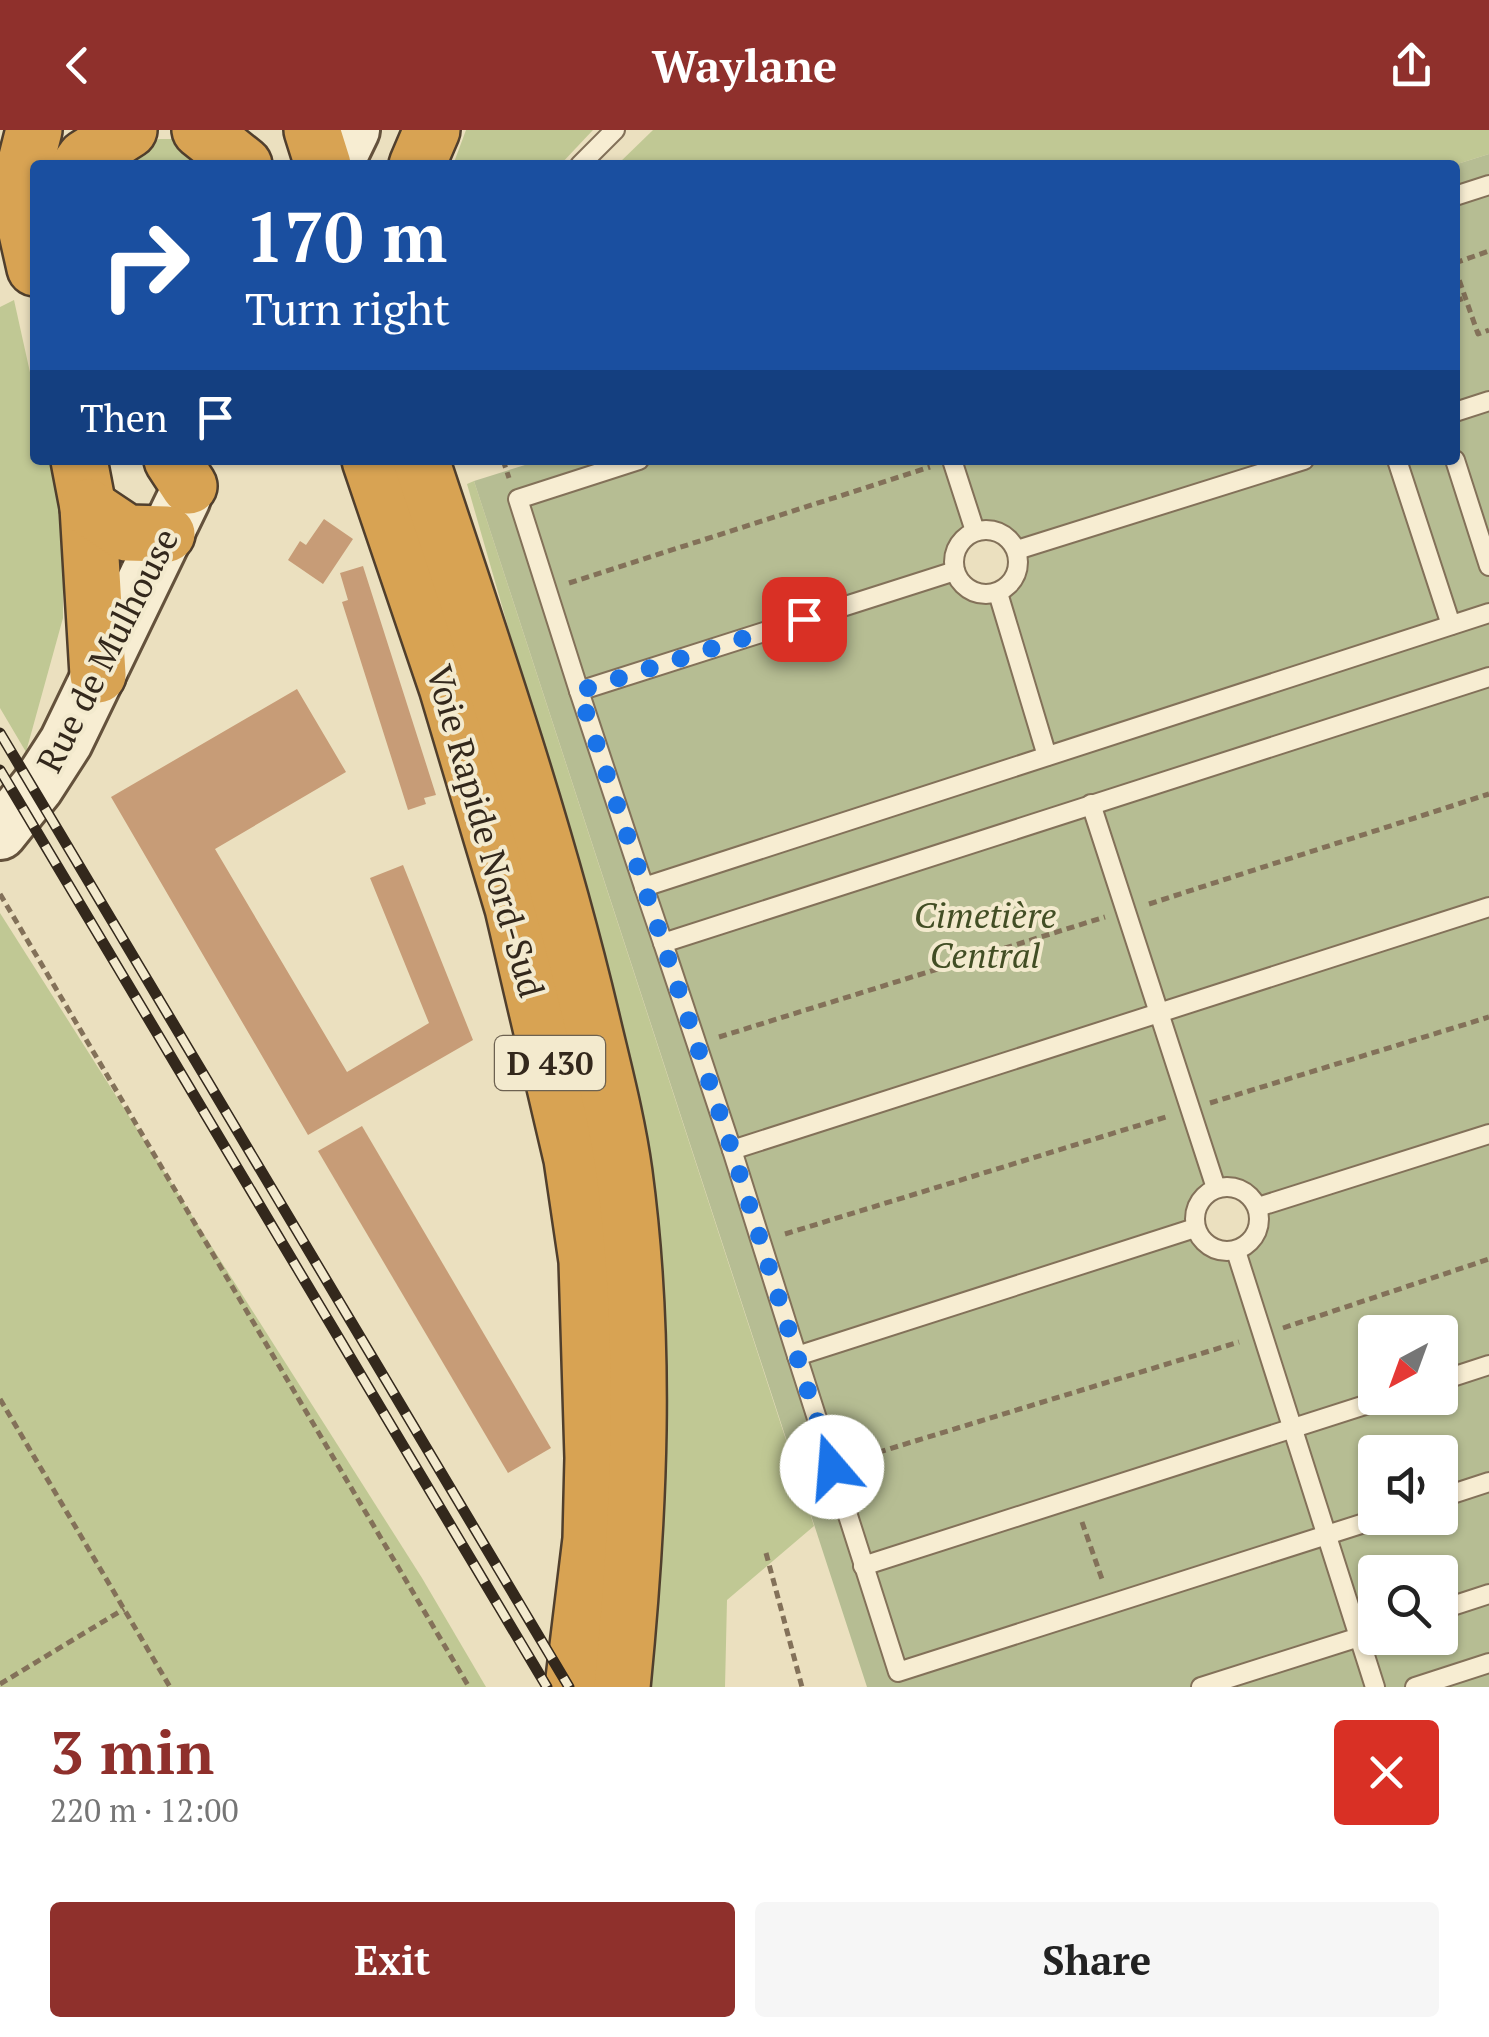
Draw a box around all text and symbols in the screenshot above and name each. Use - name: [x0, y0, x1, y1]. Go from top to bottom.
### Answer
- text: Waylane: [652, 35, 837, 95]
- icon: back: [50, 38, 105, 93]
- icon: share: [1384, 38, 1439, 93]
- text: 170 m: [245, 189, 447, 282]
- icon: right: [80, 200, 210, 330]
- text: Turn right: [245, 278, 450, 338]
- icon: arrive: [188, 390, 243, 445]
- text: Then: [80, 393, 168, 443]
- street label: Rue de Mulhouse: [26, 520, 188, 780]
- pin: [762, 577, 847, 662]
- icon: arrive: [777, 592, 832, 647]
- street label: Voie Rapide Nord-Sud: [417, 660, 555, 1002]
- park label: Cimetière Central: [914, 892, 1056, 978]
- road number: D 430: [495, 1036, 605, 1090]
- north arrow: [1358, 1315, 1458, 1415]
- map controls: [1358, 1315, 1458, 1655]
- position arrow: [780, 1415, 884, 1519]
- button: sound: [1358, 1435, 1458, 1535]
- button: search: [1358, 1555, 1458, 1655]
- text: 3 min: [50, 1712, 214, 1791]
- button: close: [1334, 1720, 1439, 1825]
- text: 220 m · 12:00: [50, 1789, 238, 1831]
- button: Exit: [50, 1902, 735, 2017]
- button: Share: [755, 1902, 1439, 2017]

